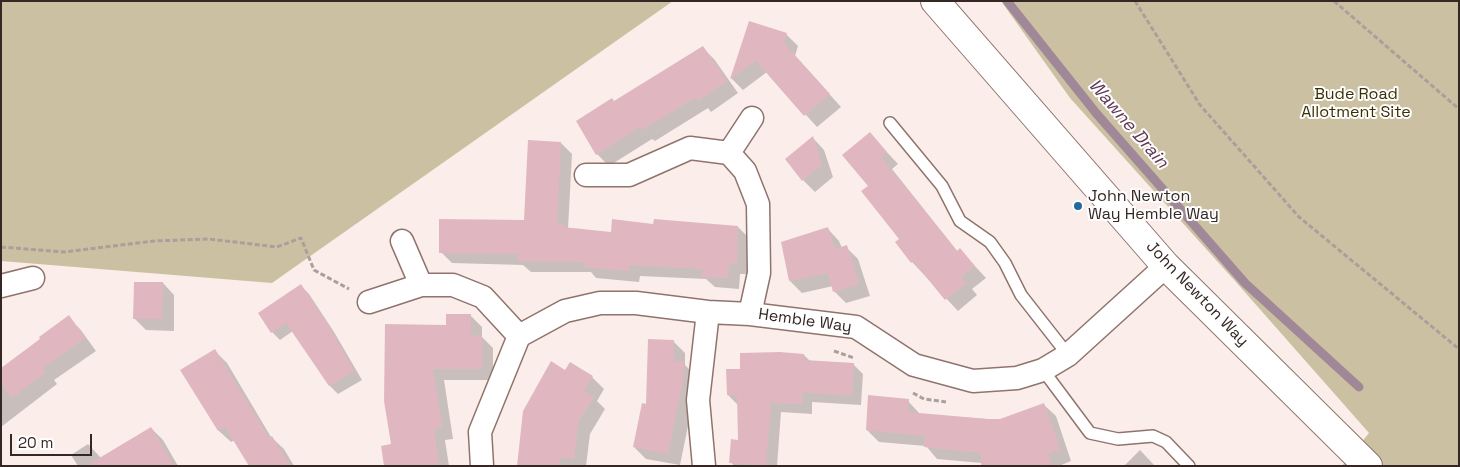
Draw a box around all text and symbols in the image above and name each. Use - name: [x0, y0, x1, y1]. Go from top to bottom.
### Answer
- water label: Wawne Drain: [1084, 75, 1172, 173]
- park label: Bude Road Allotment Site: [1301, 85, 1411, 123]
- place label: John Newton Way Hemble Way: [1088, 187, 1219, 225]
- marker: John Newton Way Hemble Way: [1072, 200, 1084, 212]
- street label: John Newton Way: [1142, 237, 1252, 351]
- street label: Hemble Way: [757, 305, 853, 337]
- scale bar: [12, 424, 95, 456]
- text: 20 m: [18, 433, 53, 452]

